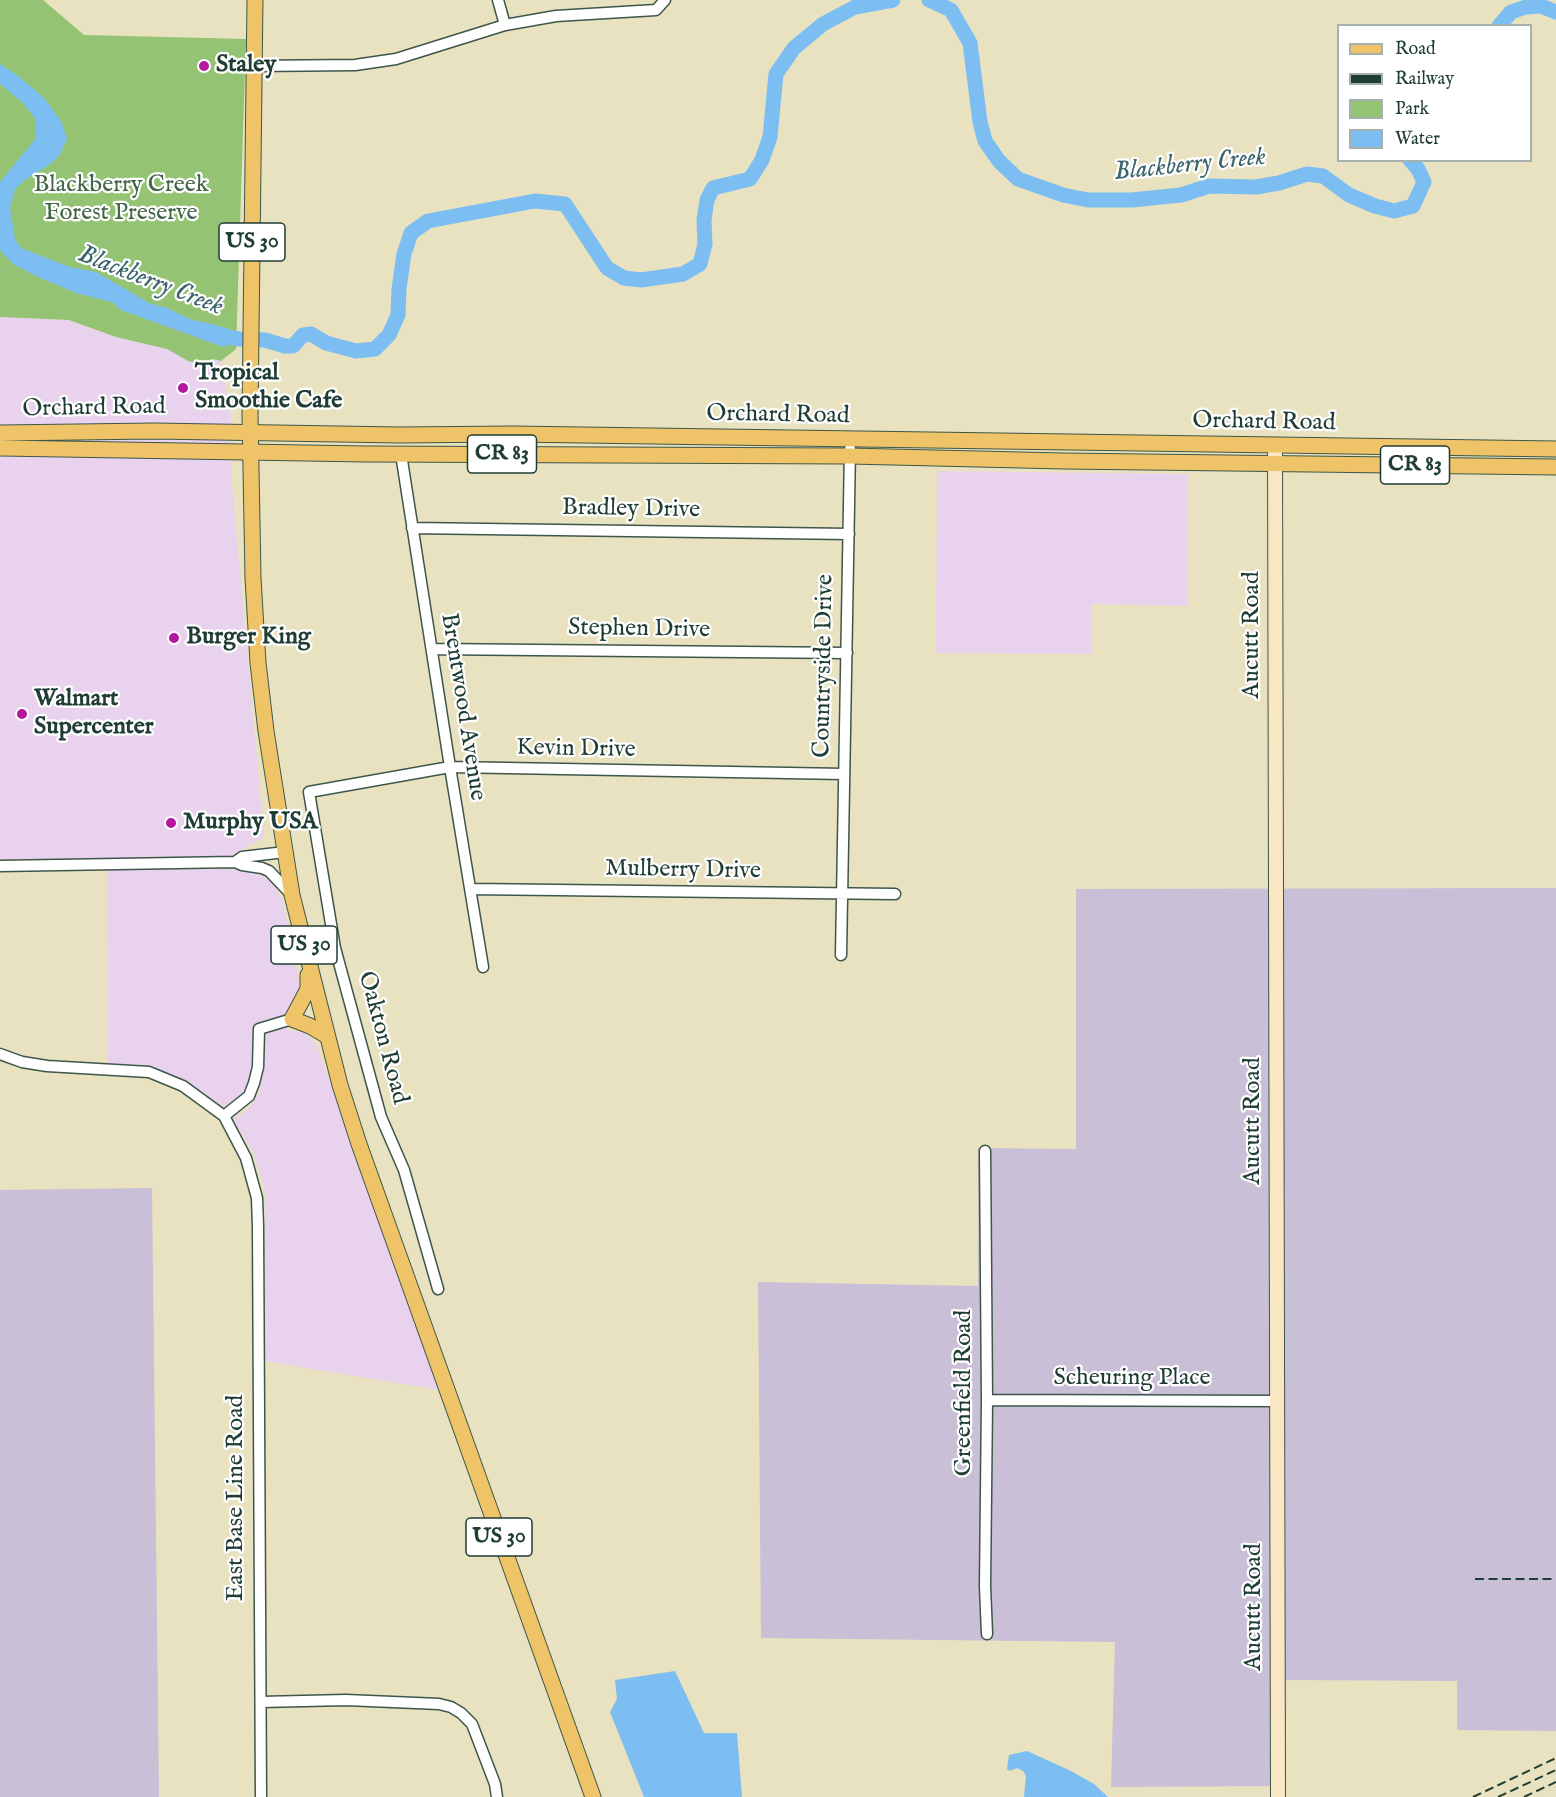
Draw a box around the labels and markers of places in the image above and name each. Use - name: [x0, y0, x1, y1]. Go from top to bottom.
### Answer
- place label: Staley: [216, 52, 276, 80]
- marker: Staley: [197, 59, 211, 73]
- place label: Tropical Smoothie Cafe: [195, 360, 342, 416]
- marker: Tropical Smoothie Cafe: [176, 381, 190, 395]
- place label: Burger King: [186, 624, 311, 652]
- marker: Burger King: [167, 631, 181, 645]
- place label: Walmart Supercenter: [34, 686, 154, 742]
- marker: Walmart Supercenter: [15, 707, 29, 721]
- place label: Murphy USA: [183, 809, 318, 837]
- marker: Murphy USA: [164, 816, 178, 830]

